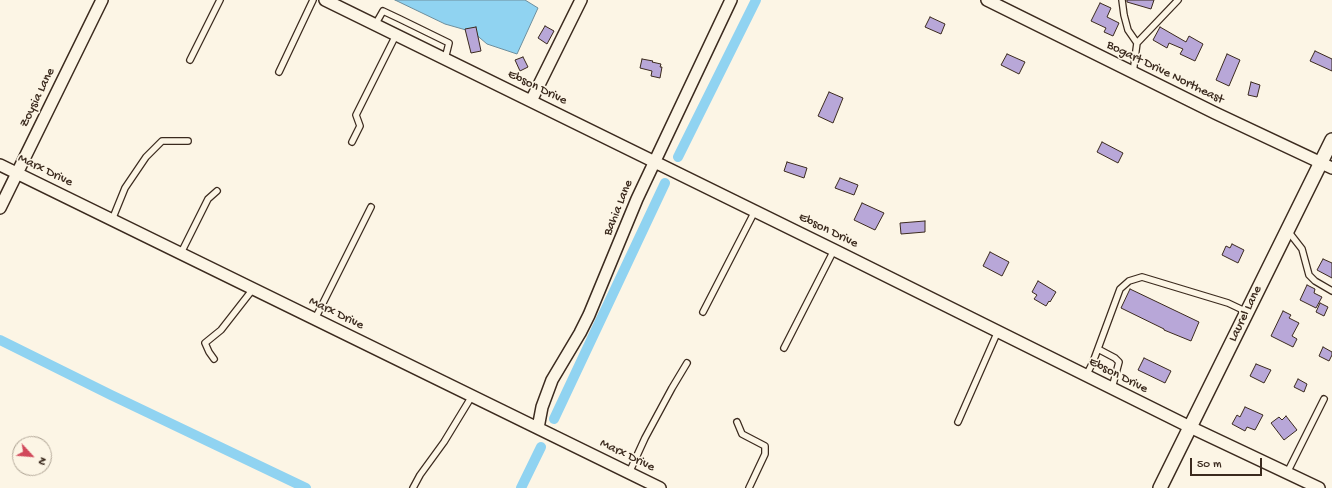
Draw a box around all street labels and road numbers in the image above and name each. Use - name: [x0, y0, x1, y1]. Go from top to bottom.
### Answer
- street label: Bogart Drive Northeast: [1104, 38, 1226, 108]
- street label: Zoysia Lane: [17, 66, 59, 130]
- street label: Ebson Drive: [505, 67, 569, 109]
- street label: Marx Drive: [15, 151, 75, 191]
- street label: Bahia Lane: [601, 178, 637, 238]
- street label: Ebson Drive: [796, 210, 860, 252]
- street label: Laurel Lane: [1226, 284, 1266, 344]
- street label: Marx Drive: [306, 294, 366, 334]
- street label: Ebson Drive: [1086, 355, 1150, 397]
- street label: Marx Drive: [597, 436, 657, 476]

